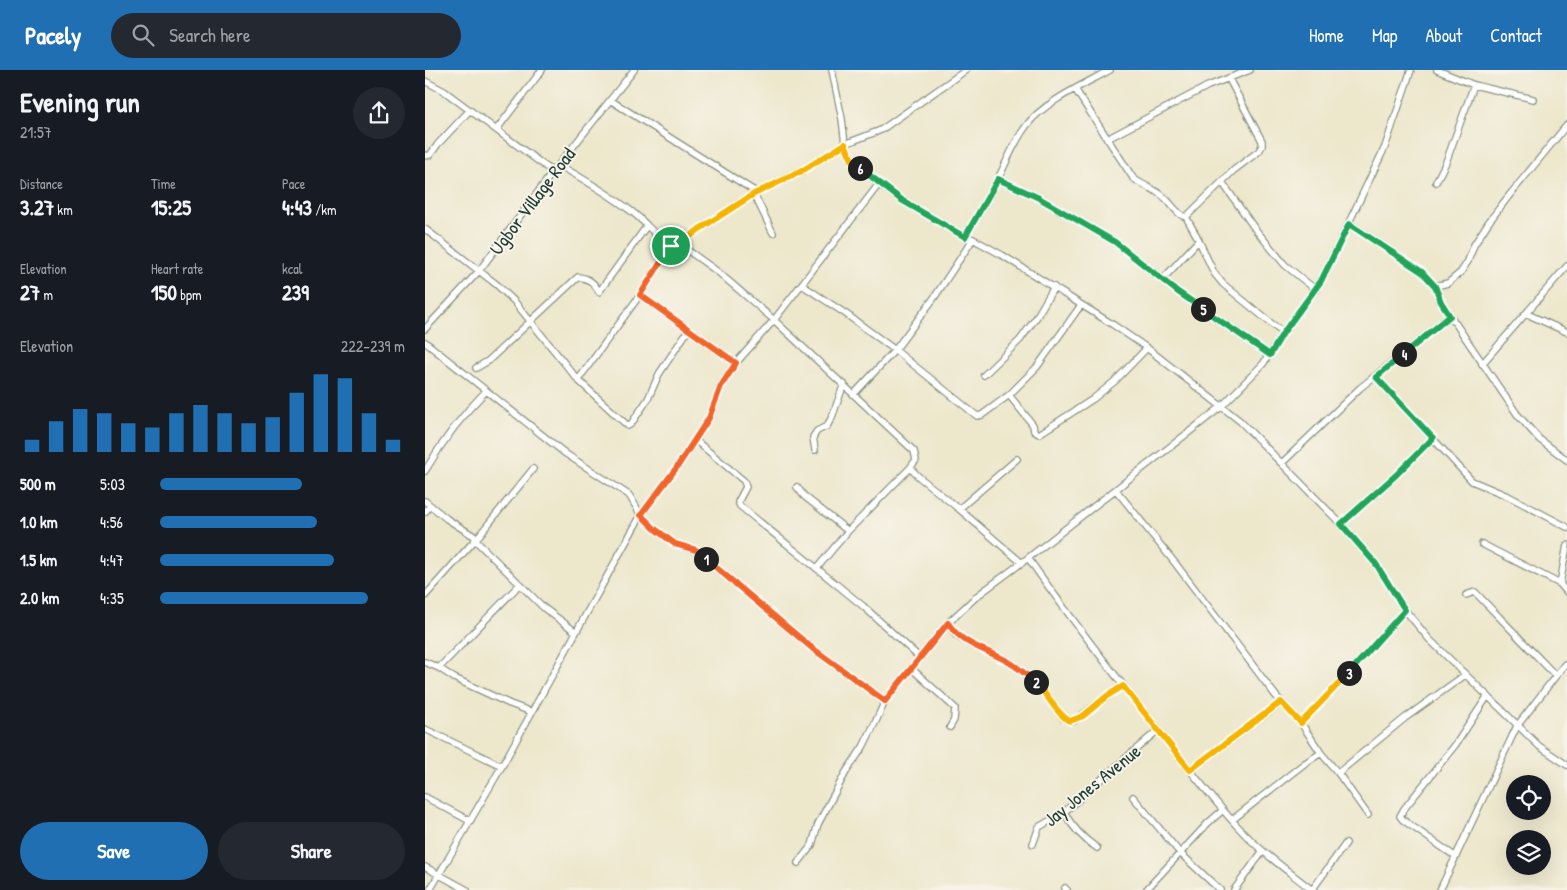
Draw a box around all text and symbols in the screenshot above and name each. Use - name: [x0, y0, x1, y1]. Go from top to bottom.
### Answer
- search box: [111, 13, 461, 58]
- text: Pacely: [25, 19, 81, 51]
- icon: search: [129, 21, 157, 49]
- text: Search here: [169, 22, 251, 48]
- text: Home: [1309, 23, 1344, 48]
- text: Map: [1372, 23, 1397, 48]
- text: About: [1425, 23, 1462, 48]
- text: Contact: [1490, 23, 1542, 48]
- text: Evening run: [20, 83, 140, 121]
- button: share: [353, 87, 405, 139]
- text: 21:57: [20, 121, 52, 143]
- street label: Ugbor Village Road: [483, 142, 581, 260]
- pin: 6: [847, 156, 873, 180]
- text: 6: [858, 159, 863, 178]
- text: Distance: [20, 174, 63, 193]
- text: Time: [151, 174, 176, 193]
- text: Pace: [282, 174, 305, 193]
- text: 3.27: [20, 193, 54, 222]
- text: 15:25: [151, 193, 191, 222]
- text: 4:43: [282, 193, 312, 222]
- text: km: [54, 200, 73, 219]
- text: /km: [312, 200, 337, 219]
- pin: [650, 225, 692, 267]
- icon: arrive: [657, 232, 685, 260]
- text: Elevation: [20, 259, 67, 278]
- text: Heart rate: [151, 259, 203, 278]
- text: kcal: [282, 259, 302, 278]
- text: 27: [20, 278, 40, 307]
- text: 150: [151, 278, 177, 307]
- text: 239: [282, 278, 309, 307]
- text: m: [40, 285, 53, 304]
- text: bpm: [177, 285, 201, 304]
- pin: 5: [1191, 296, 1215, 322]
- text: 5: [1201, 300, 1206, 319]
- text: Elevation: [20, 335, 73, 357]
- text: 222–239 m: [341, 335, 405, 357]
- pin: 4: [1391, 342, 1417, 366]
- text: 4: [1402, 345, 1407, 364]
- text: 500 m: [20, 473, 56, 495]
- text: 5:03: [100, 473, 125, 495]
- text: 1.0 km: [20, 511, 58, 533]
- text: 4:56: [100, 511, 123, 533]
- pin: 1: [693, 546, 719, 572]
- text: 1.5 km: [20, 549, 57, 571]
- text: 4:47: [100, 549, 124, 571]
- text: 1: [704, 550, 709, 569]
- text: 2.0 km: [20, 587, 59, 609]
- text: 4:35: [100, 587, 124, 609]
- pin: 3: [1337, 660, 1361, 686]
- text: 3: [1346, 664, 1353, 683]
- pin: 2: [1023, 670, 1049, 694]
- text: 2: [1033, 673, 1040, 692]
- street label: Jay Jones Avenue: [1038, 738, 1146, 832]
- map controls: [1506, 775, 1551, 875]
- button: locate: [1506, 775, 1551, 820]
- button: Save: [20, 822, 208, 880]
- button: Share: [218, 822, 405, 880]
- button: layers: [1506, 830, 1551, 875]

